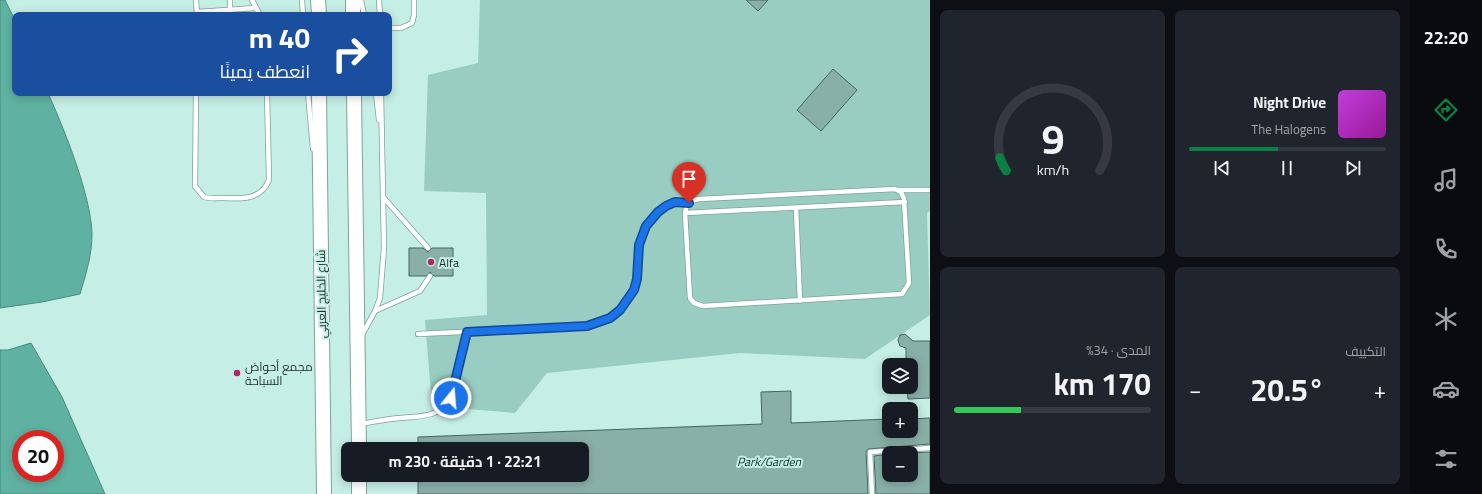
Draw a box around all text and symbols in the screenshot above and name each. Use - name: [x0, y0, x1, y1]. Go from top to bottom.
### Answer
- text: 40 m: [249, 12, 310, 64]
- text: 22:20: [1424, 21, 1468, 54]
- icon: right: [324, 28, 376, 80]
- text: انعطف يمينًا: [220, 55, 310, 88]
- text: Night Drive: [1253, 88, 1326, 117]
- icon: directions: [1432, 96, 1460, 124]
- text: 9: [1041, 100, 1064, 178]
- text: The Halogens: [1251, 117, 1326, 141]
- text: km/h: [1036, 156, 1069, 183]
- icon: previous: [1211, 157, 1233, 179]
- icon: pause: [1276, 157, 1298, 179]
- icon: next: [1342, 157, 1364, 179]
- pin: [672, 162, 706, 203]
- icon: music: [1432, 166, 1460, 194]
- icon: arrive: [678, 168, 700, 190]
- icon: phone: [1432, 235, 1460, 263]
- street label: شارع الخليج العربي: [309, 249, 333, 338]
- place label: Alfa: [439, 251, 459, 274]
- marker: Alfa: [426, 257, 436, 267]
- icon: climate: [1432, 305, 1460, 333]
- text: المدى · 34%: [1086, 338, 1151, 362]
- text: التكييف: [1345, 339, 1386, 363]
- place label: مجمع أحواض السباحة: [245, 355, 313, 392]
- text: 170 km: [1054, 356, 1151, 412]
- map controls: [882, 358, 918, 482]
- button: layers: [882, 358, 918, 394]
- text: 20.5°: [1251, 362, 1324, 418]
- marker: مجمع أحواض السباحة: [232, 368, 242, 378]
- text: −: [1189, 369, 1201, 411]
- text: +: [1374, 369, 1386, 411]
- icon: car: [1432, 375, 1460, 403]
- position arrow: [430, 377, 472, 419]
- button: +: [882, 402, 918, 438]
- speed limit sign: 20: [12, 430, 64, 482]
- icon: filters: [1432, 445, 1460, 473]
- button: −: [882, 446, 918, 482]
- text: 22:21 · 1 دقيقة · 230 m: [389, 447, 541, 476]
- park label: Park/Garden: [737, 450, 802, 473]

